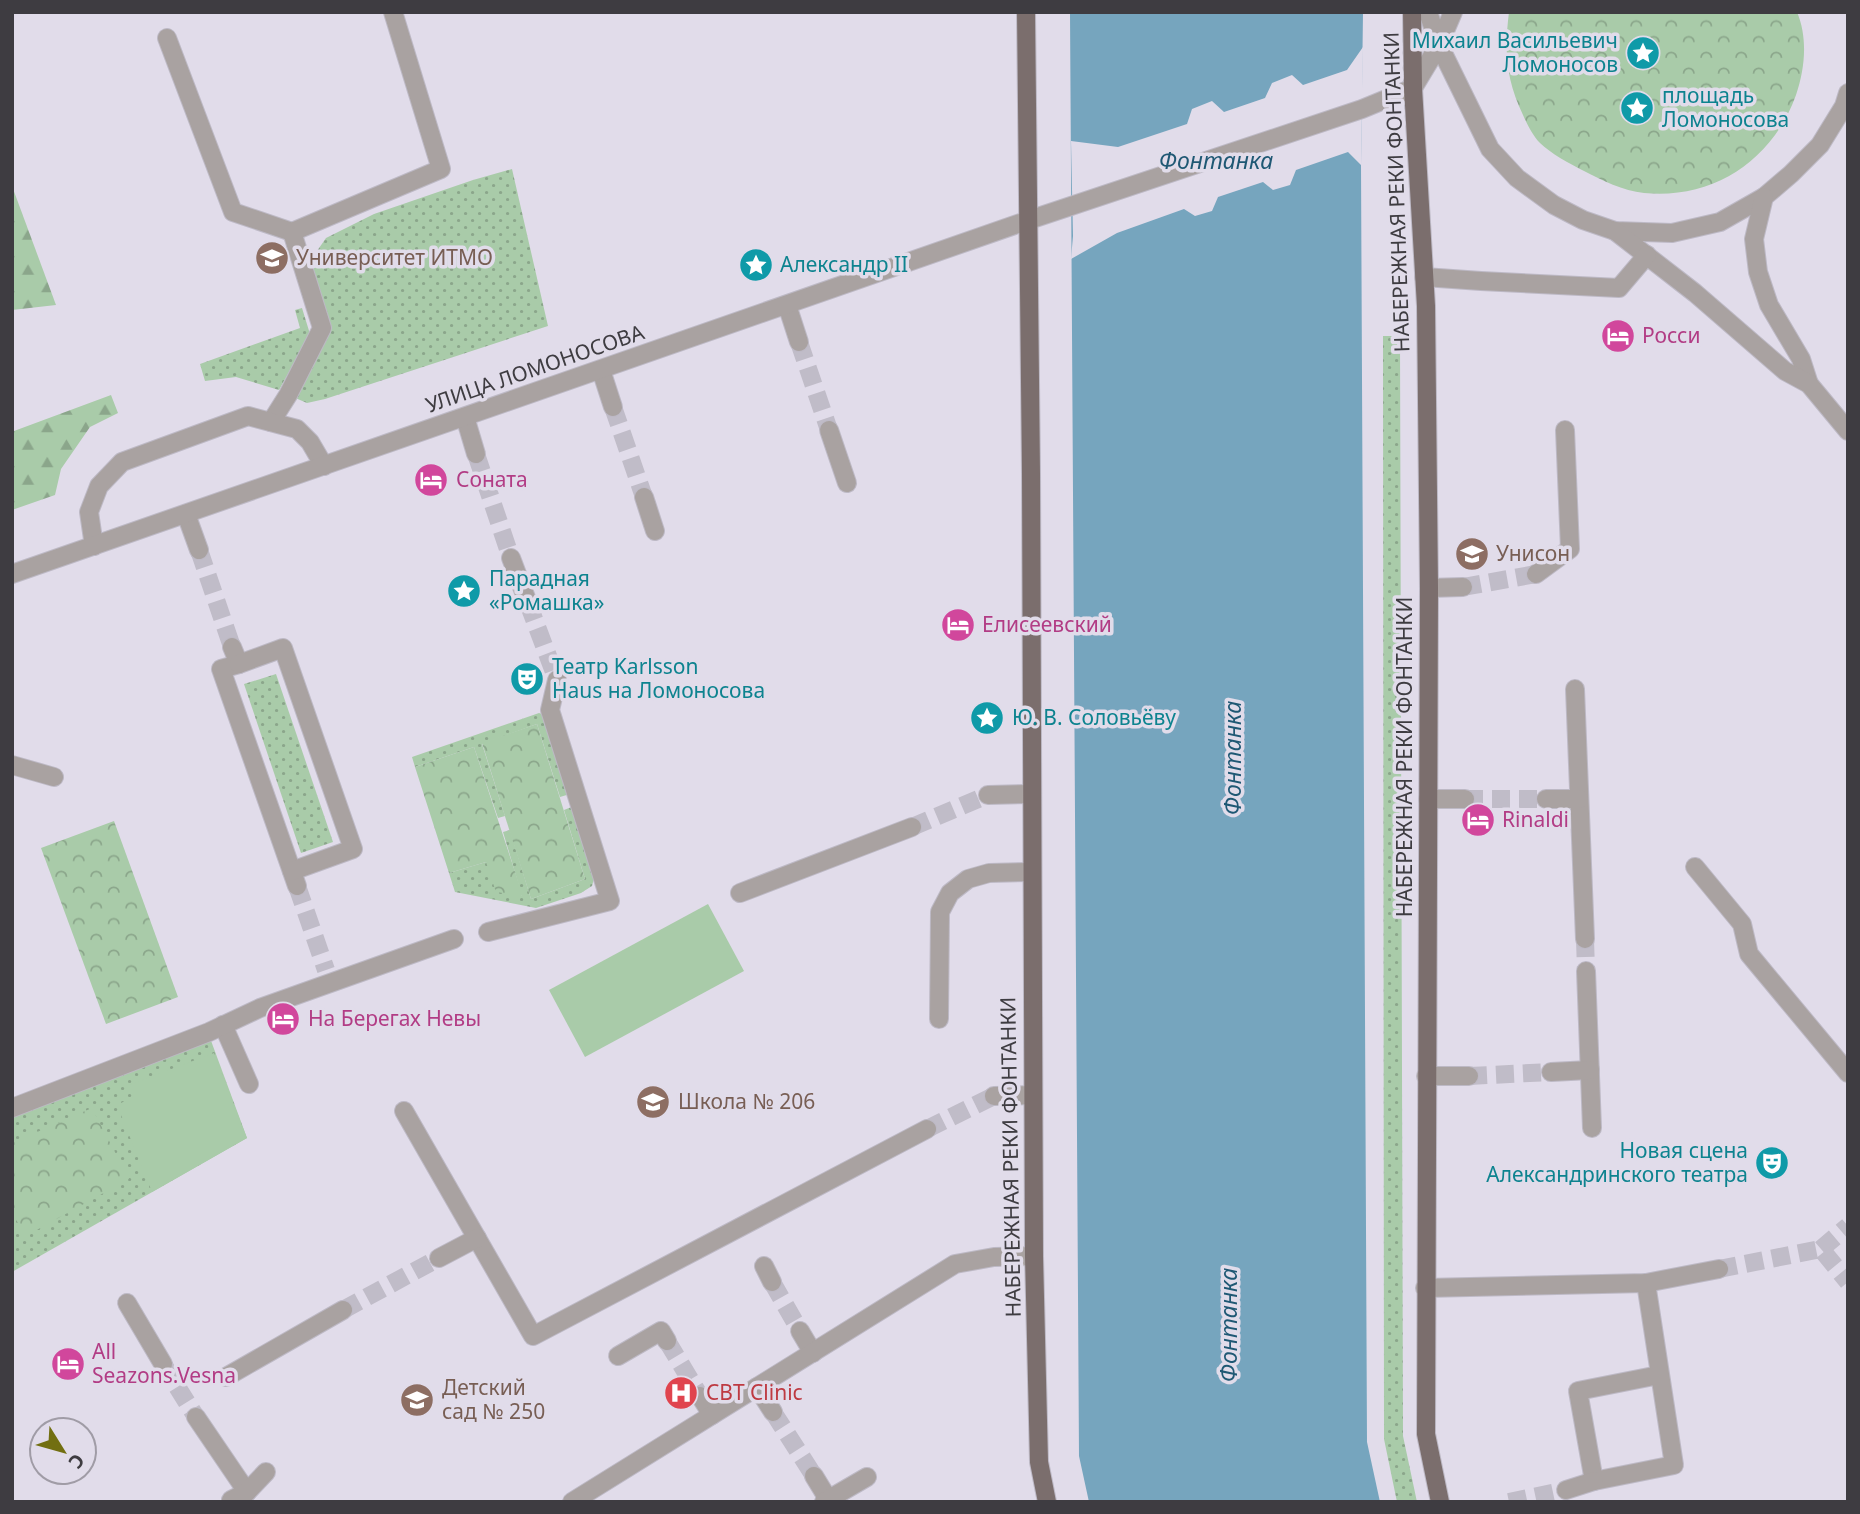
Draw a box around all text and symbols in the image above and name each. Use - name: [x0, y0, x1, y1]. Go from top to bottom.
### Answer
- place label: Михаил Васильевич Ломоносов: [1412, 26, 1618, 78]
- street label: НАБЕРЕЖНАЯ РЕКИ ФОНТАНКИ: [1376, 31, 1416, 353]
- place icon: Михаил Васильевич Ломоносов: [1624, 34, 1662, 72]
- place label: площадь Ломоносова: [1662, 81, 1789, 133]
- place icon: площадь Ломоносова: [1618, 89, 1656, 127]
- water label: Фонтанка: [1159, 144, 1273, 176]
- school or university icon: Университет ИТМО: [253, 239, 291, 277]
- place label: Университет ИТМО: [296, 243, 493, 271]
- place icon: Александр II: [737, 246, 775, 284]
- place label: Александр II: [780, 250, 908, 278]
- street label: УЛИЦА ЛОМОНОСОВА: [422, 317, 648, 419]
- hotel icon: Росси: [1599, 317, 1637, 355]
- place label: Росси: [1642, 321, 1701, 349]
- hotel icon: Соната: [412, 461, 450, 499]
- place label: Соната: [456, 465, 528, 493]
- school or university icon: Унисон: [1453, 535, 1491, 573]
- place label: Унисон: [1496, 539, 1570, 567]
- place label: Парадная «Ромашка»: [489, 564, 604, 616]
- place icon: Парадная «Ромашка»: [445, 572, 483, 610]
- street label: НАБЕРЕЖНАЯ РЕКИ ФОНТАНКИ: [1390, 597, 1418, 917]
- hotel icon: Елисеевский: [939, 606, 977, 644]
- place label: Елисеевский: [982, 610, 1112, 638]
- place label: Театр Karlsson Haus на Ломоносова: [552, 652, 765, 704]
- theatre icon: Театр Karlsson Haus на Ломоносова: [508, 660, 546, 698]
- place icon: Ю. В. Соловьёву: [968, 699, 1006, 737]
- water label: Фонтанка: [1216, 701, 1248, 815]
- place label: Ю. В. Соловьёву: [1012, 703, 1176, 731]
- hotel icon: Rinaldi: [1459, 801, 1497, 839]
- place label: Rinaldi: [1502, 805, 1569, 833]
- street label: НАБЕРЕЖНАЯ РЕКИ ФОНТАНКИ: [993, 996, 1027, 1318]
- hotel icon: На Берегах Невы: [264, 1000, 302, 1038]
- place label: На Берегах Невы: [308, 1004, 481, 1032]
- school or university icon: Школа № 206: [634, 1083, 672, 1121]
- place label: Школа № 206: [678, 1087, 815, 1115]
- place label: Новая сцена Александринского театра: [1486, 1136, 1748, 1188]
- theatre icon: Новая сцена Александринского театра: [1753, 1144, 1791, 1182]
- water label: Фонтанка: [1212, 1268, 1244, 1382]
- place label: All Seazons.Vesna: [92, 1337, 236, 1389]
- hotel icon: All Seazons.Vesna: [49, 1345, 87, 1383]
- place label: Детский сад № 250: [442, 1373, 545, 1425]
- hospital icon: CBT Clinic: [662, 1374, 700, 1412]
- place label: CBT Clinic: [706, 1378, 803, 1406]
- school or university icon: Детский сад № 250: [398, 1381, 436, 1419]
- north arrow: [28, 1416, 98, 1486]
- text: С: [63, 1449, 91, 1474]

